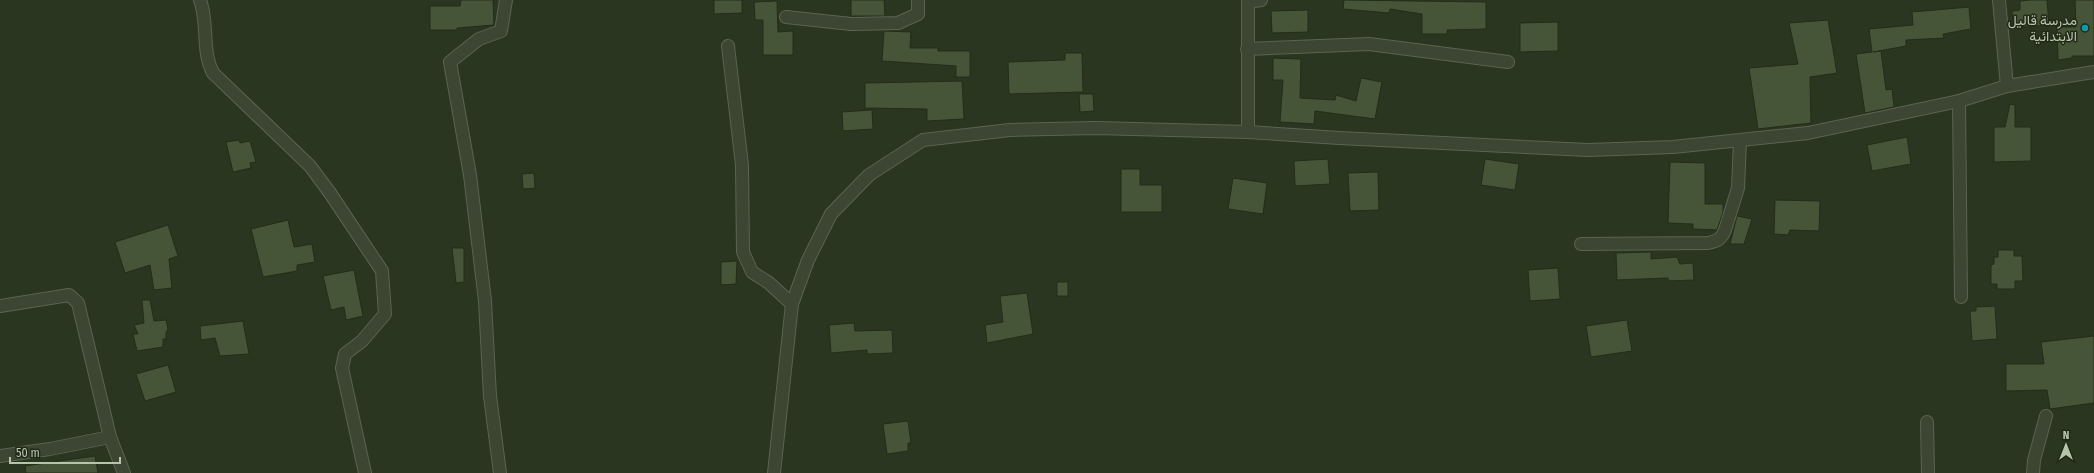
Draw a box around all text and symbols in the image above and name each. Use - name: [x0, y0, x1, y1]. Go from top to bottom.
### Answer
- place label: مدرسة قاليل الابتدائية: [2008, 12, 2077, 45]
- marker: مدرسة قاليل الابتدائية: [2080, 23, 2090, 33]
- north arrow: [2046, 425, 2086, 465]
- text: N: [2063, 429, 2069, 442]
- scale bar: [10, 439, 120, 465]
- text: 50 m: [16, 446, 40, 460]

